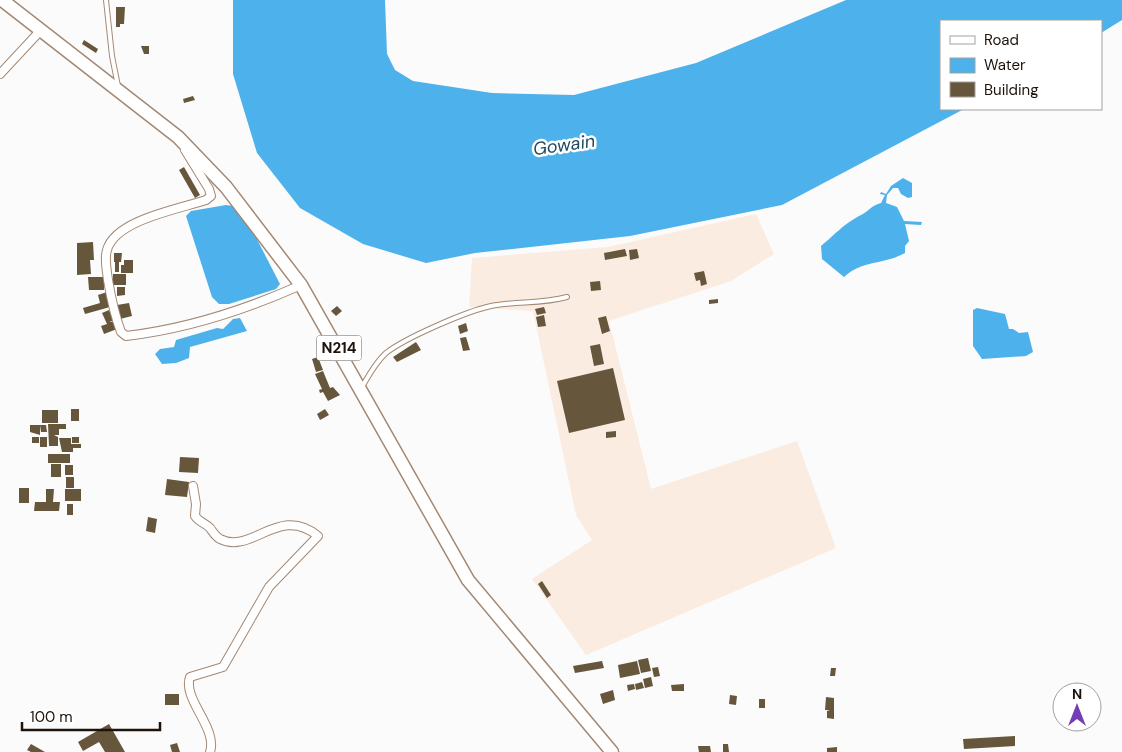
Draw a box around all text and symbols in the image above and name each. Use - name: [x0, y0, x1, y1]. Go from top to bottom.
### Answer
- legend: [940, 20, 1102, 110]
- text: Road: [984, 30, 1019, 50]
- text: Water: [984, 55, 1026, 75]
- text: Building: [984, 80, 1039, 100]
- water label: Gowain: [531, 129, 597, 161]
- road number: N214: [316, 336, 362, 360]
- north arrow: [1052, 682, 1102, 732]
- text: N: [1072, 685, 1082, 703]
- scale bar: [22, 700, 160, 732]
- text: 100 m: [30, 707, 73, 727]

